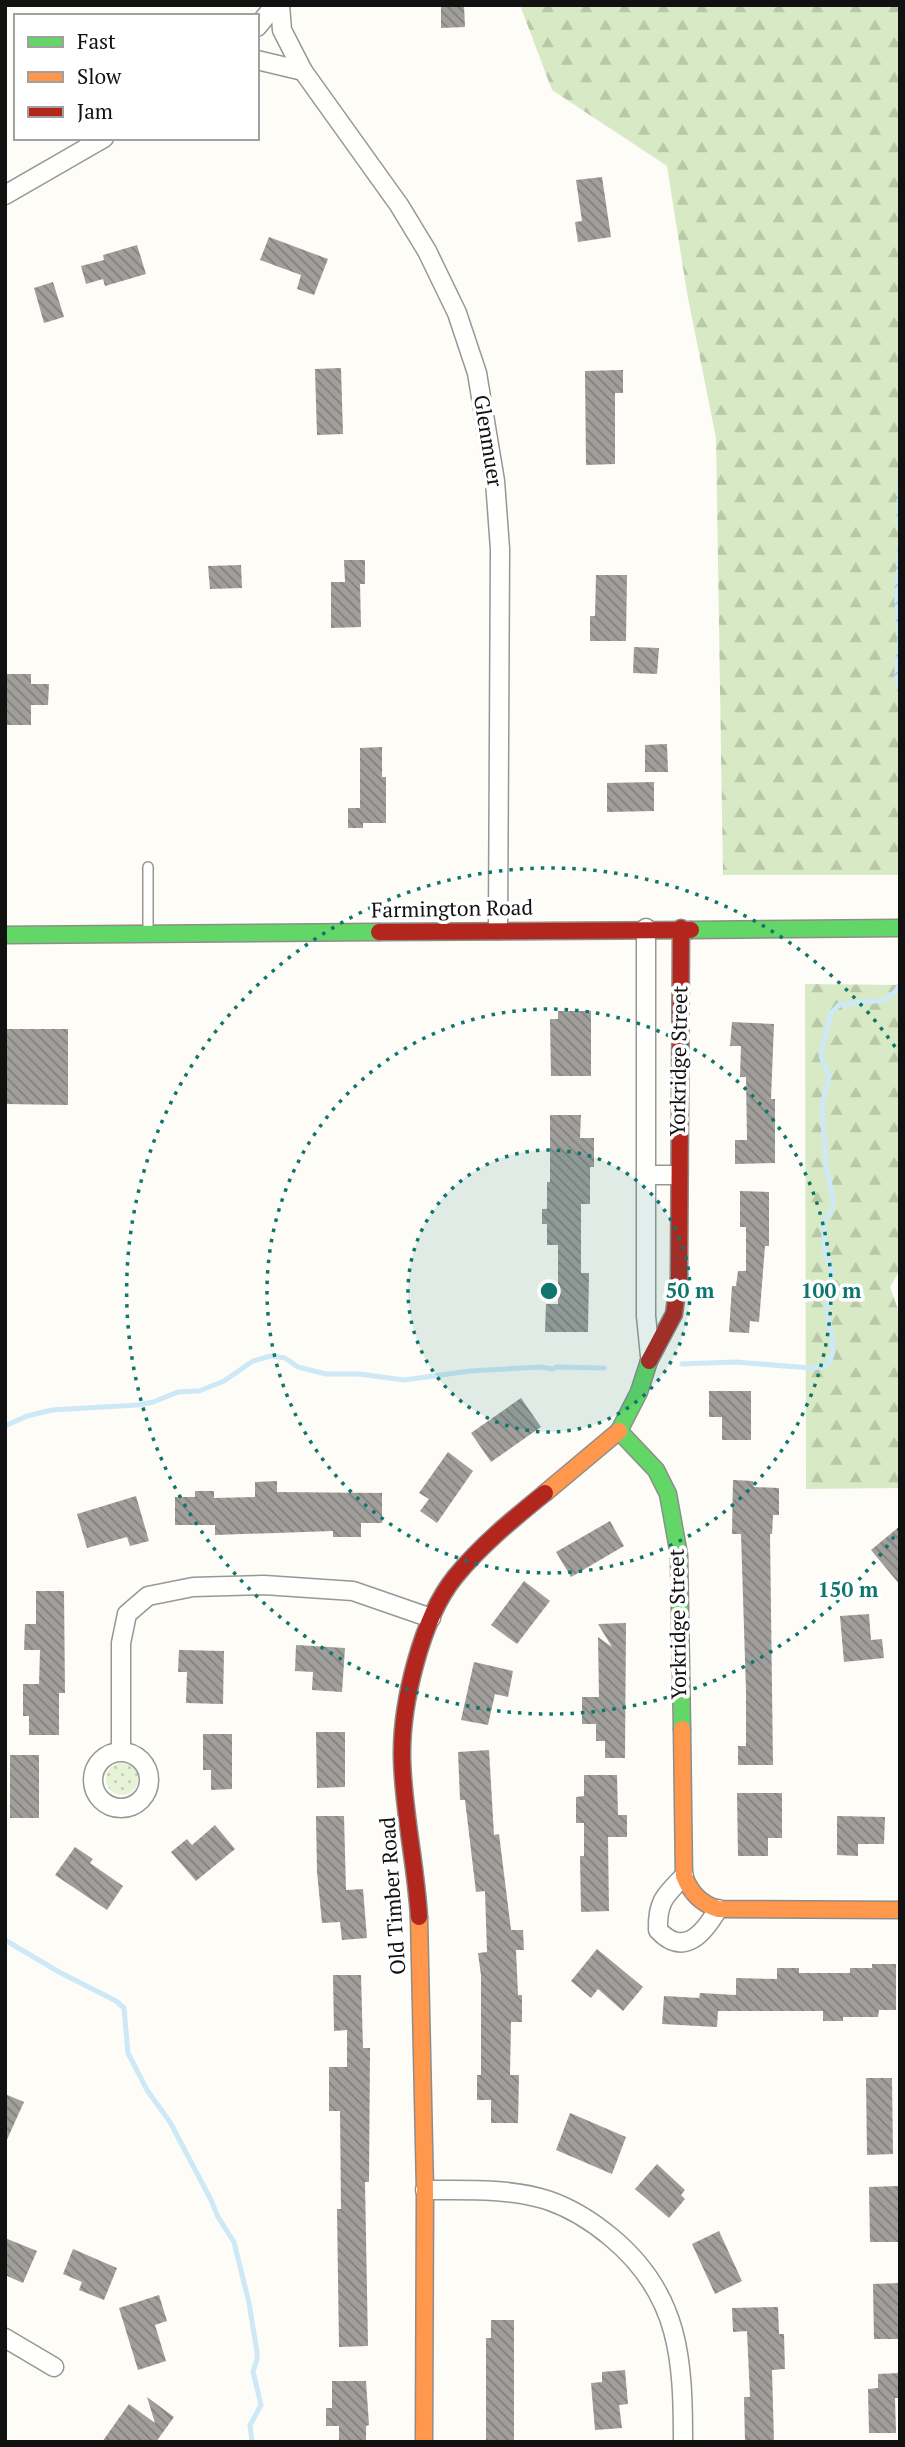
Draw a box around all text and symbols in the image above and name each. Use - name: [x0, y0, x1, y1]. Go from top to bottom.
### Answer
- legend: [14, 14, 259, 140]
- text: Fast: [77, 27, 116, 55]
- text: Slow: [77, 62, 122, 90]
- text: Jam: [77, 97, 113, 125]
- street label: Glenmuer: [468, 393, 510, 489]
- street label: Farmington Road: [371, 893, 534, 923]
- street label: Yorkridge Street: [663, 985, 693, 1137]
- text: 50 m: [666, 1276, 715, 1304]
- text: 100 m: [801, 1276, 862, 1304]
- centre of rings: [537, 1279, 561, 1303]
- street label: Yorkridge Street: [662, 1548, 692, 1700]
- text: 150 m: [818, 1575, 879, 1603]
- street label: Old Timber Road: [372, 1816, 411, 1976]

